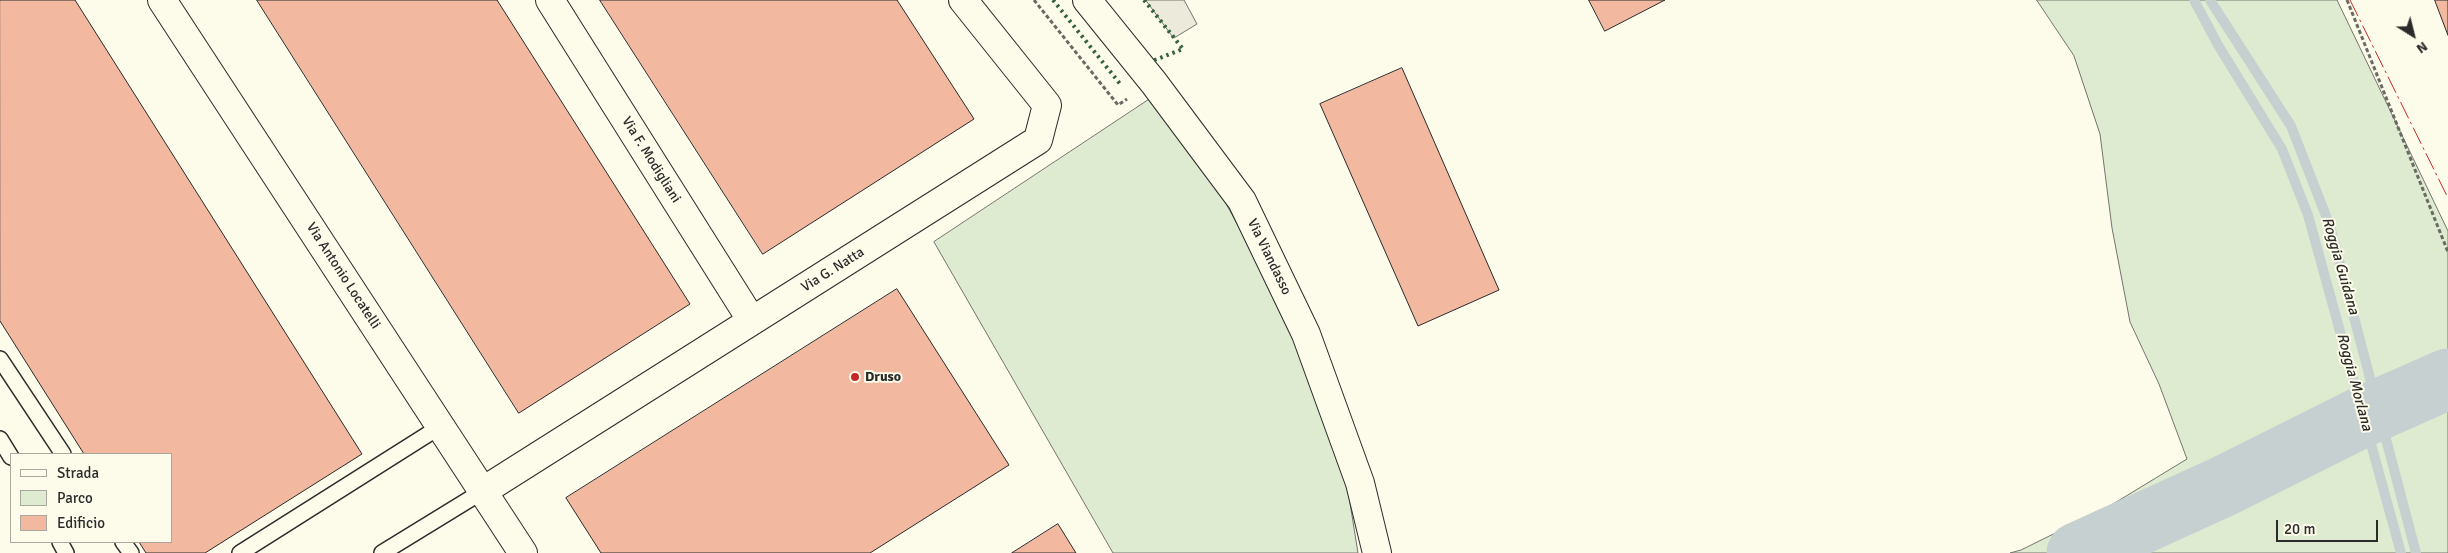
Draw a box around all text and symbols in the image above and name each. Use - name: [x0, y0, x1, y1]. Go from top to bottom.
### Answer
- north arrow: [2388, 10, 2438, 60]
- text: N: [2413, 38, 2431, 57]
- street label: Via F. Modigliani: [618, 114, 684, 206]
- water label: Roggia Guidana: [2317, 215, 2363, 317]
- street label: Via Viandasso: [1243, 216, 1295, 298]
- street label: Via Antonio Locatelli: [302, 220, 384, 332]
- street label: Via G. Natta: [798, 244, 868, 296]
- water label: Roggia Morlana: [2332, 331, 2376, 433]
- place label: Druso: [865, 369, 901, 385]
- marker: Druso: [849, 371, 861, 383]
- legend: [10, 453, 172, 543]
- text: Strada: [57, 464, 99, 482]
- text: Parco: [57, 489, 93, 507]
- scale bar: [2278, 510, 2380, 542]
- text: Edificio: [57, 514, 105, 532]
- text: 20 m: [2284, 520, 2315, 538]

